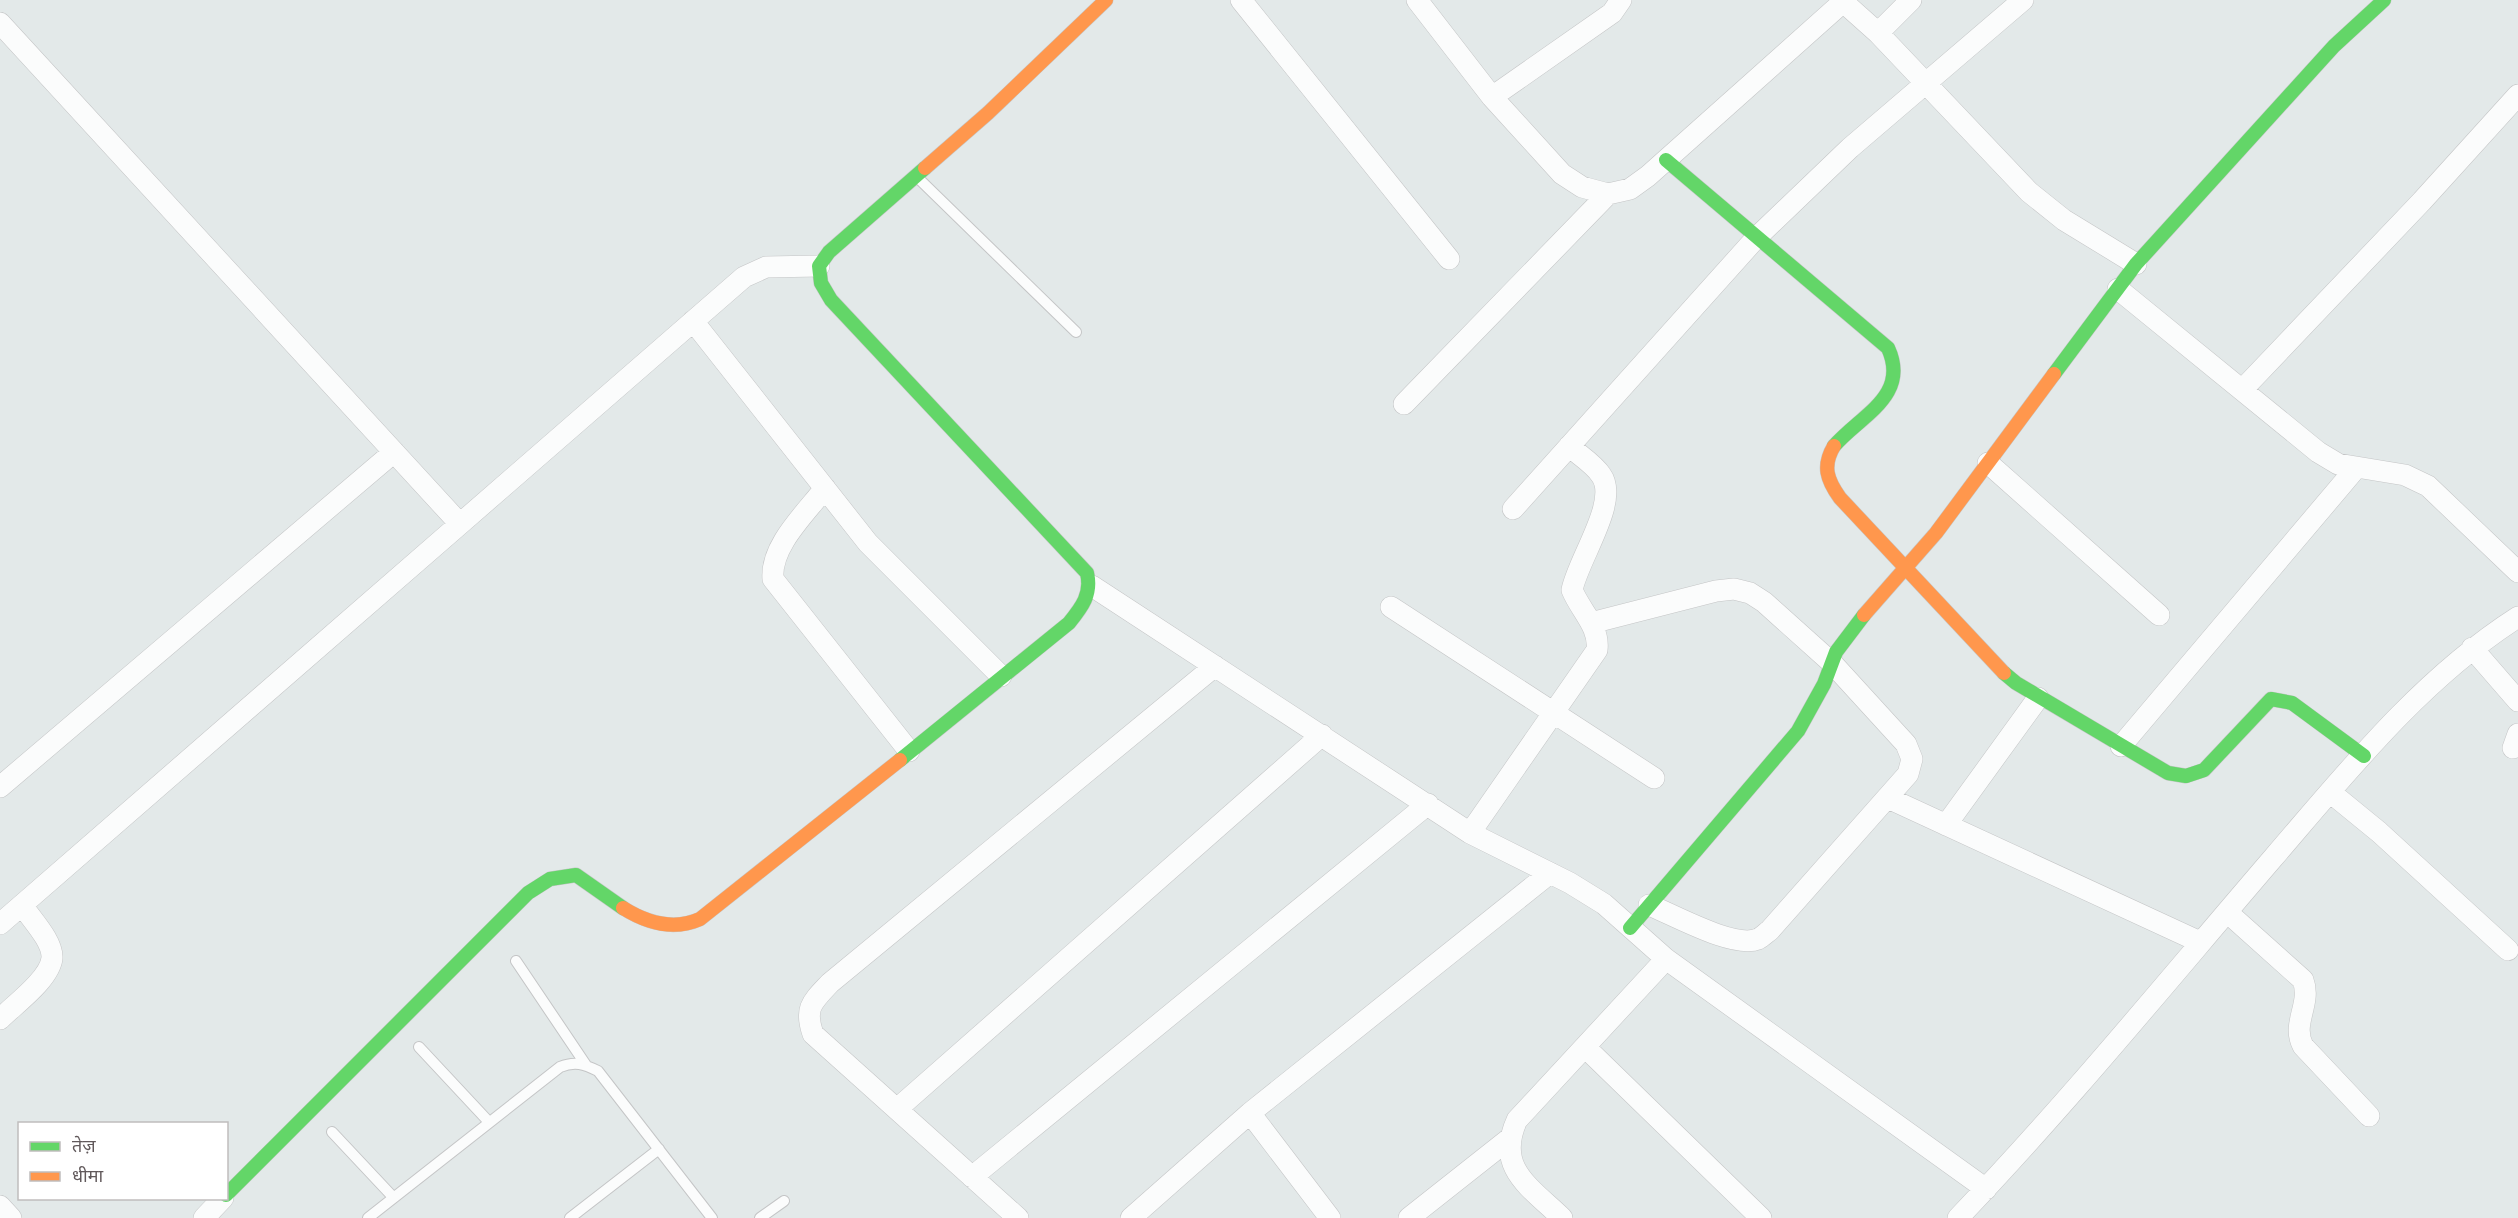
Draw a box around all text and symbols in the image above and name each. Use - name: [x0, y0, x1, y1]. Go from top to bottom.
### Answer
- legend: [18, 1122, 228, 1200]
- text: तेज़: [72, 1133, 96, 1157]
- text: धीमा: [72, 1163, 103, 1187]

